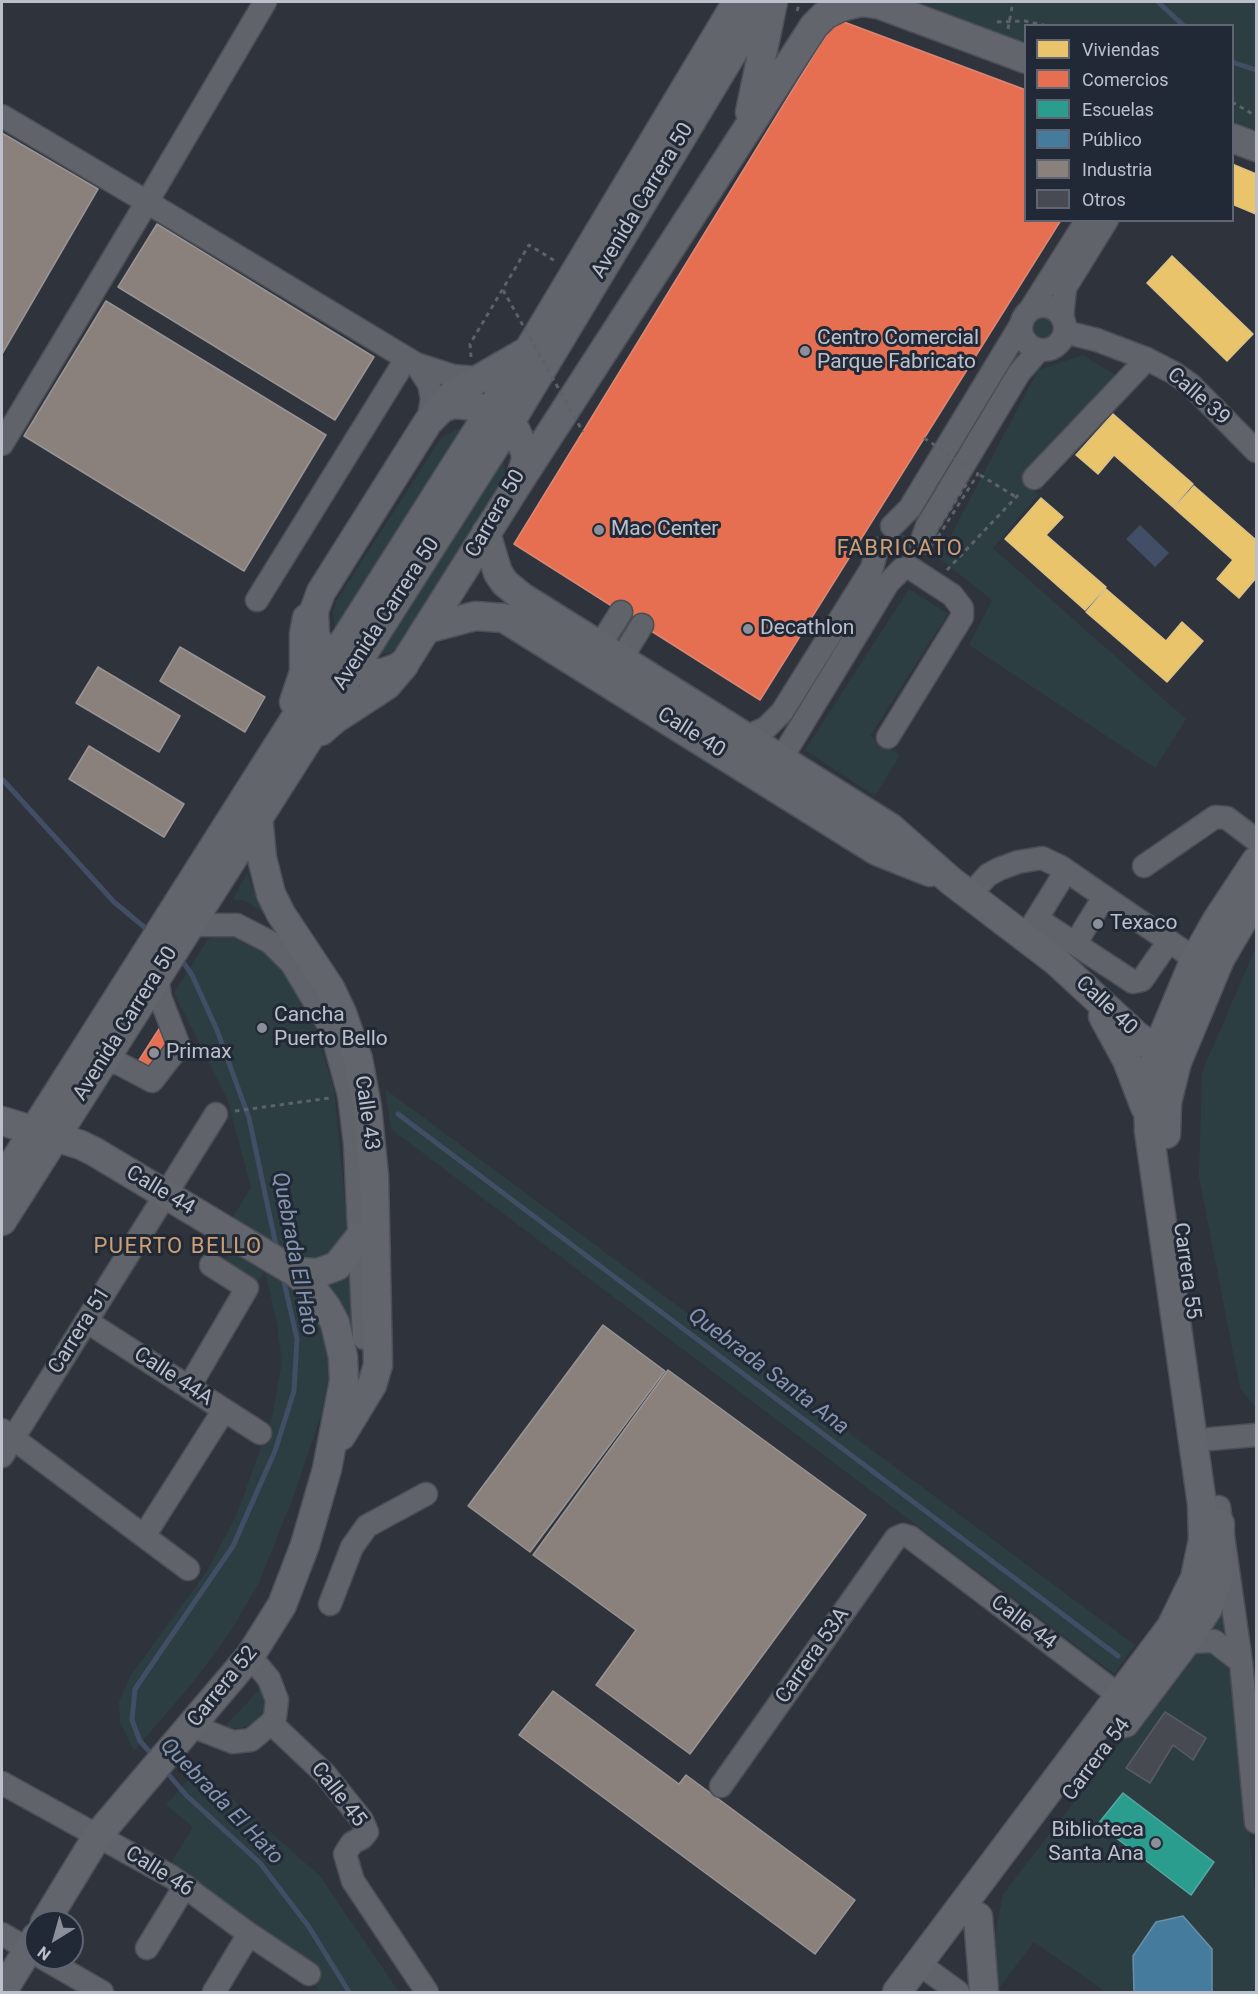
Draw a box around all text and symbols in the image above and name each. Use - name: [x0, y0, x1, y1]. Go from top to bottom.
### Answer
- legend: [1024, 24, 1234, 222]
- text: Viviendas: [1082, 39, 1160, 60]
- text: Comercios: [1082, 69, 1169, 90]
- text: Escuelas: [1082, 99, 1154, 120]
- street label: Avenida Carrera 50: [587, 119, 699, 283]
- text: Público: [1082, 129, 1142, 150]
- text: Industria: [1082, 159, 1152, 180]
- text: Otros: [1082, 189, 1126, 210]
- place label: Centro Comercial Parque Fabricato: [817, 326, 979, 376]
- marker: Centro Comercial Parque Fabricato: [798, 344, 812, 358]
- street label: Calle 39: [1161, 363, 1235, 431]
- street label: Carrera 50: [461, 466, 531, 562]
- place label: Mac Center: [611, 517, 718, 543]
- marker: Mac Center: [592, 523, 606, 537]
- street label: Avenida Carrera 50: [328, 533, 446, 695]
- district label: FABRICATO: [837, 536, 963, 562]
- place label: Decathlon: [760, 616, 854, 642]
- marker: Decathlon: [741, 622, 755, 636]
- street label: Calle 40: [652, 702, 730, 764]
- place label: Texaco: [1110, 911, 1177, 937]
- marker: Texaco: [1091, 917, 1105, 931]
- street label: Avenida Carrera 50: [68, 942, 184, 1106]
- street label: Calle 40: [1070, 971, 1142, 1041]
- place label: Cancha Puerto Bello: [274, 1003, 388, 1053]
- marker: Cancha Puerto Bello: [255, 1021, 269, 1035]
- place label: Primax: [166, 1040, 232, 1066]
- marker: Primax: [147, 1046, 161, 1060]
- street label: Calle 43: [348, 1074, 384, 1152]
- street label: Calle 44: [121, 1161, 199, 1221]
- water label: Quebrada El Hato: [265, 1170, 323, 1338]
- street label: Carrera 55: [1167, 1221, 1205, 1321]
- district label: PUERTO BELLO: [93, 1234, 263, 1260]
- street label: Carrera 51: [44, 1283, 116, 1379]
- water label: Quebrada Santa Ana: [682, 1303, 854, 1441]
- street label: Calle 44A: [129, 1342, 217, 1412]
- street label: Calle 44: [985, 1590, 1061, 1656]
- street label: Carrera 53A: [771, 1603, 855, 1709]
- street label: Carrera 52: [183, 1641, 263, 1733]
- street label: Carrera 54: [1058, 1714, 1136, 1806]
- water label: Quebrada El Hato: [154, 1733, 288, 1871]
- street label: Calle 45: [305, 1758, 371, 1832]
- place label: Biblioteca Santa Ana: [1048, 1818, 1144, 1868]
- marker: Biblioteca Santa Ana: [1149, 1836, 1163, 1850]
- street label: Calle 46: [120, 1841, 198, 1903]
- north arrow: [24, 1910, 84, 1970]
- text: N: [34, 1942, 54, 1964]

